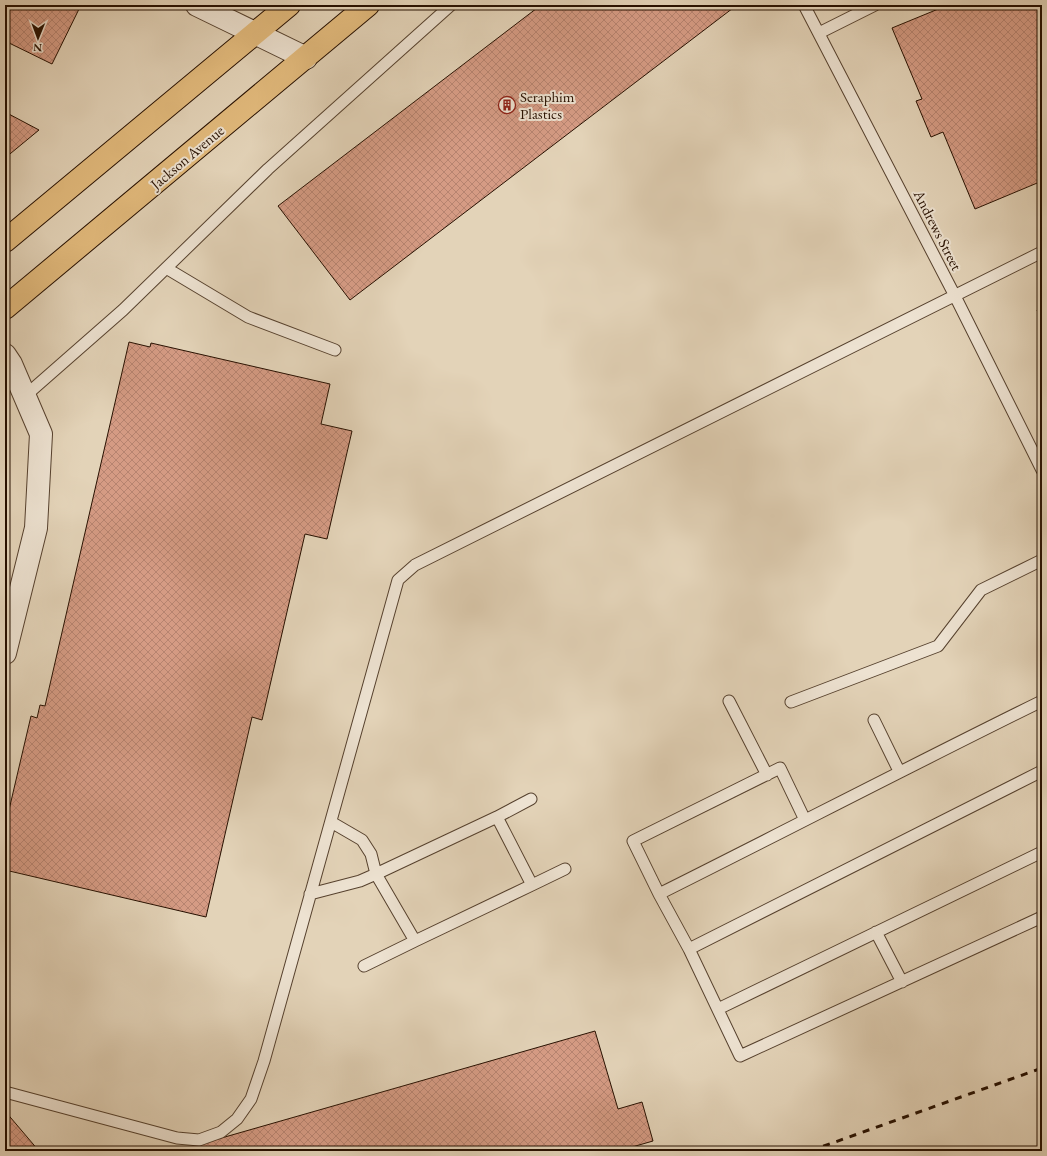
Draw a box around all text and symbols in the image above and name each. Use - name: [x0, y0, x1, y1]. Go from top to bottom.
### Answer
- north arrow: [18, 18, 58, 58]
- text: N: [33, 41, 42, 55]
- place label: Seraphim Plastics: [520, 87, 575, 123]
- building icon: Seraphim Plastics: [497, 95, 517, 115]
- street label: Jackson Avenue: [145, 121, 228, 195]
- street label: Andrews Street: [909, 186, 967, 274]

